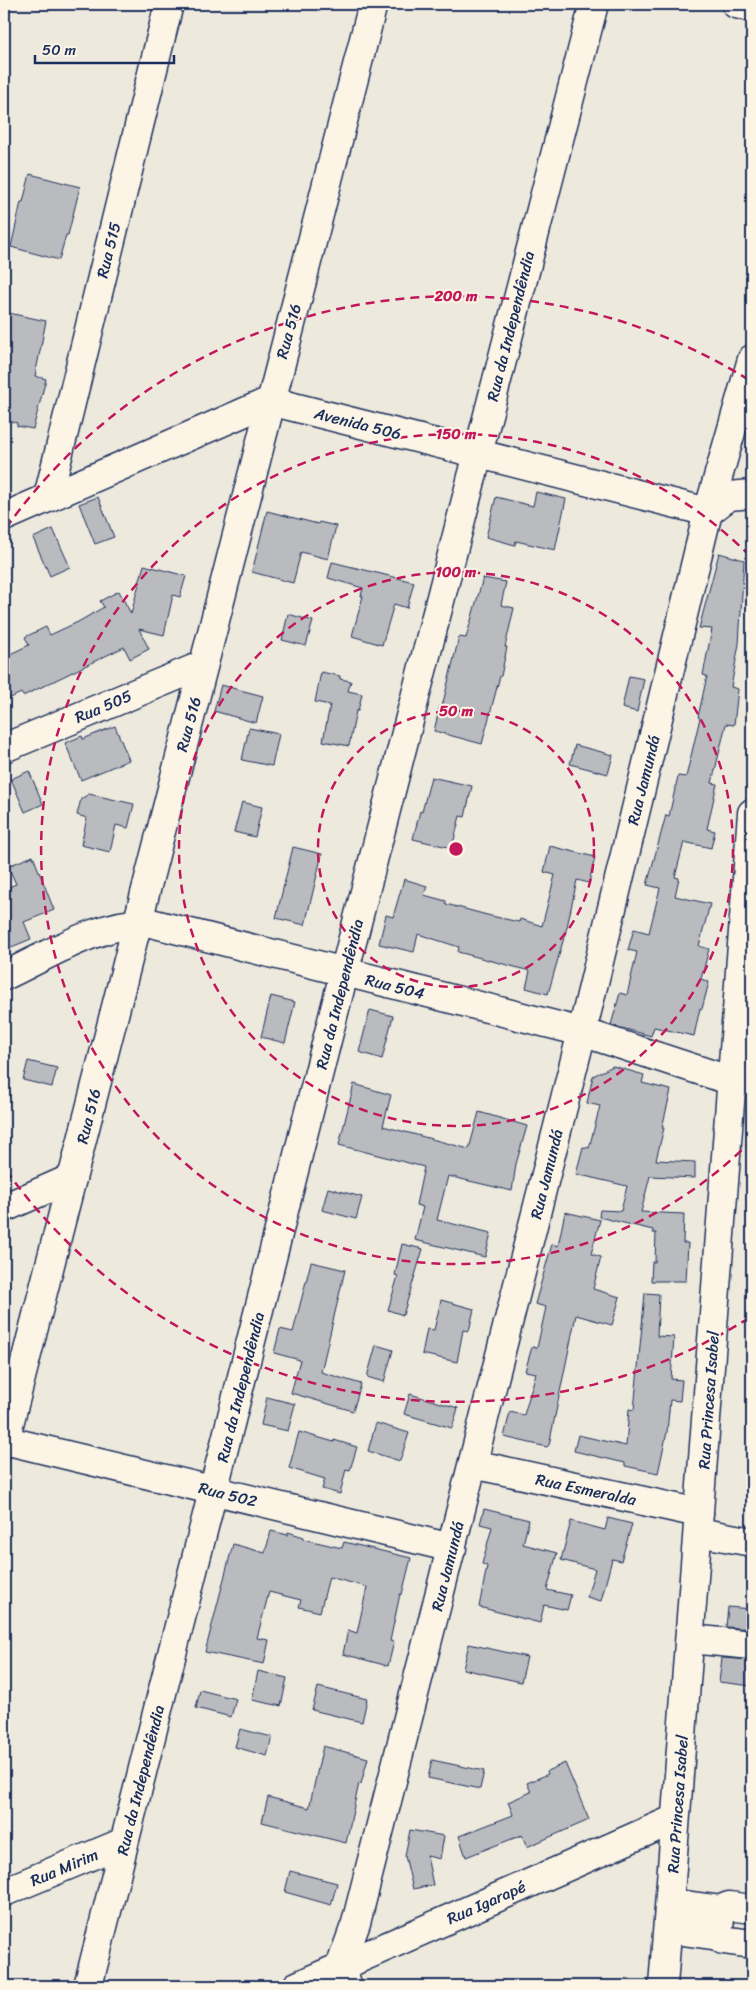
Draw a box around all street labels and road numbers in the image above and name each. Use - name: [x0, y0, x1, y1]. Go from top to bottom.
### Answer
- street label: Rua 515: [88, 219, 129, 281]
- street label: Rua da Independêndia: [478, 248, 543, 404]
- street label: Rua 516: [267, 300, 310, 362]
- street label: Avenida 506: [310, 398, 404, 448]
- street label: Rua 505: [70, 681, 137, 732]
- street label: Rua 516: [167, 693, 210, 755]
- street label: Rua Jamundá: [618, 732, 669, 828]
- street label: Rua da Independêndia: [307, 916, 372, 1072]
- street label: Rua 504: [362, 965, 428, 1008]
- street label: Rua 516: [68, 1085, 109, 1147]
- street label: Rua Jamundá: [521, 1126, 572, 1222]
- street label: Rua da Independêndia: [208, 1309, 273, 1465]
- street label: Rua Princesa Isabel: [689, 1330, 728, 1470]
- street label: Rua Esmeralda: [533, 1465, 640, 1515]
- street label: Rua 502: [195, 1473, 260, 1516]
- street label: Rua Jamundá: [422, 1518, 473, 1614]
- street label: Rua da Independêndia: [108, 1702, 173, 1858]
- street label: Rua Princesa Isabel: [658, 1734, 697, 1874]
- street label: Rua Mirim: [25, 1840, 103, 1895]
- street label: Rua Igarapé: [442, 1872, 531, 1933]

